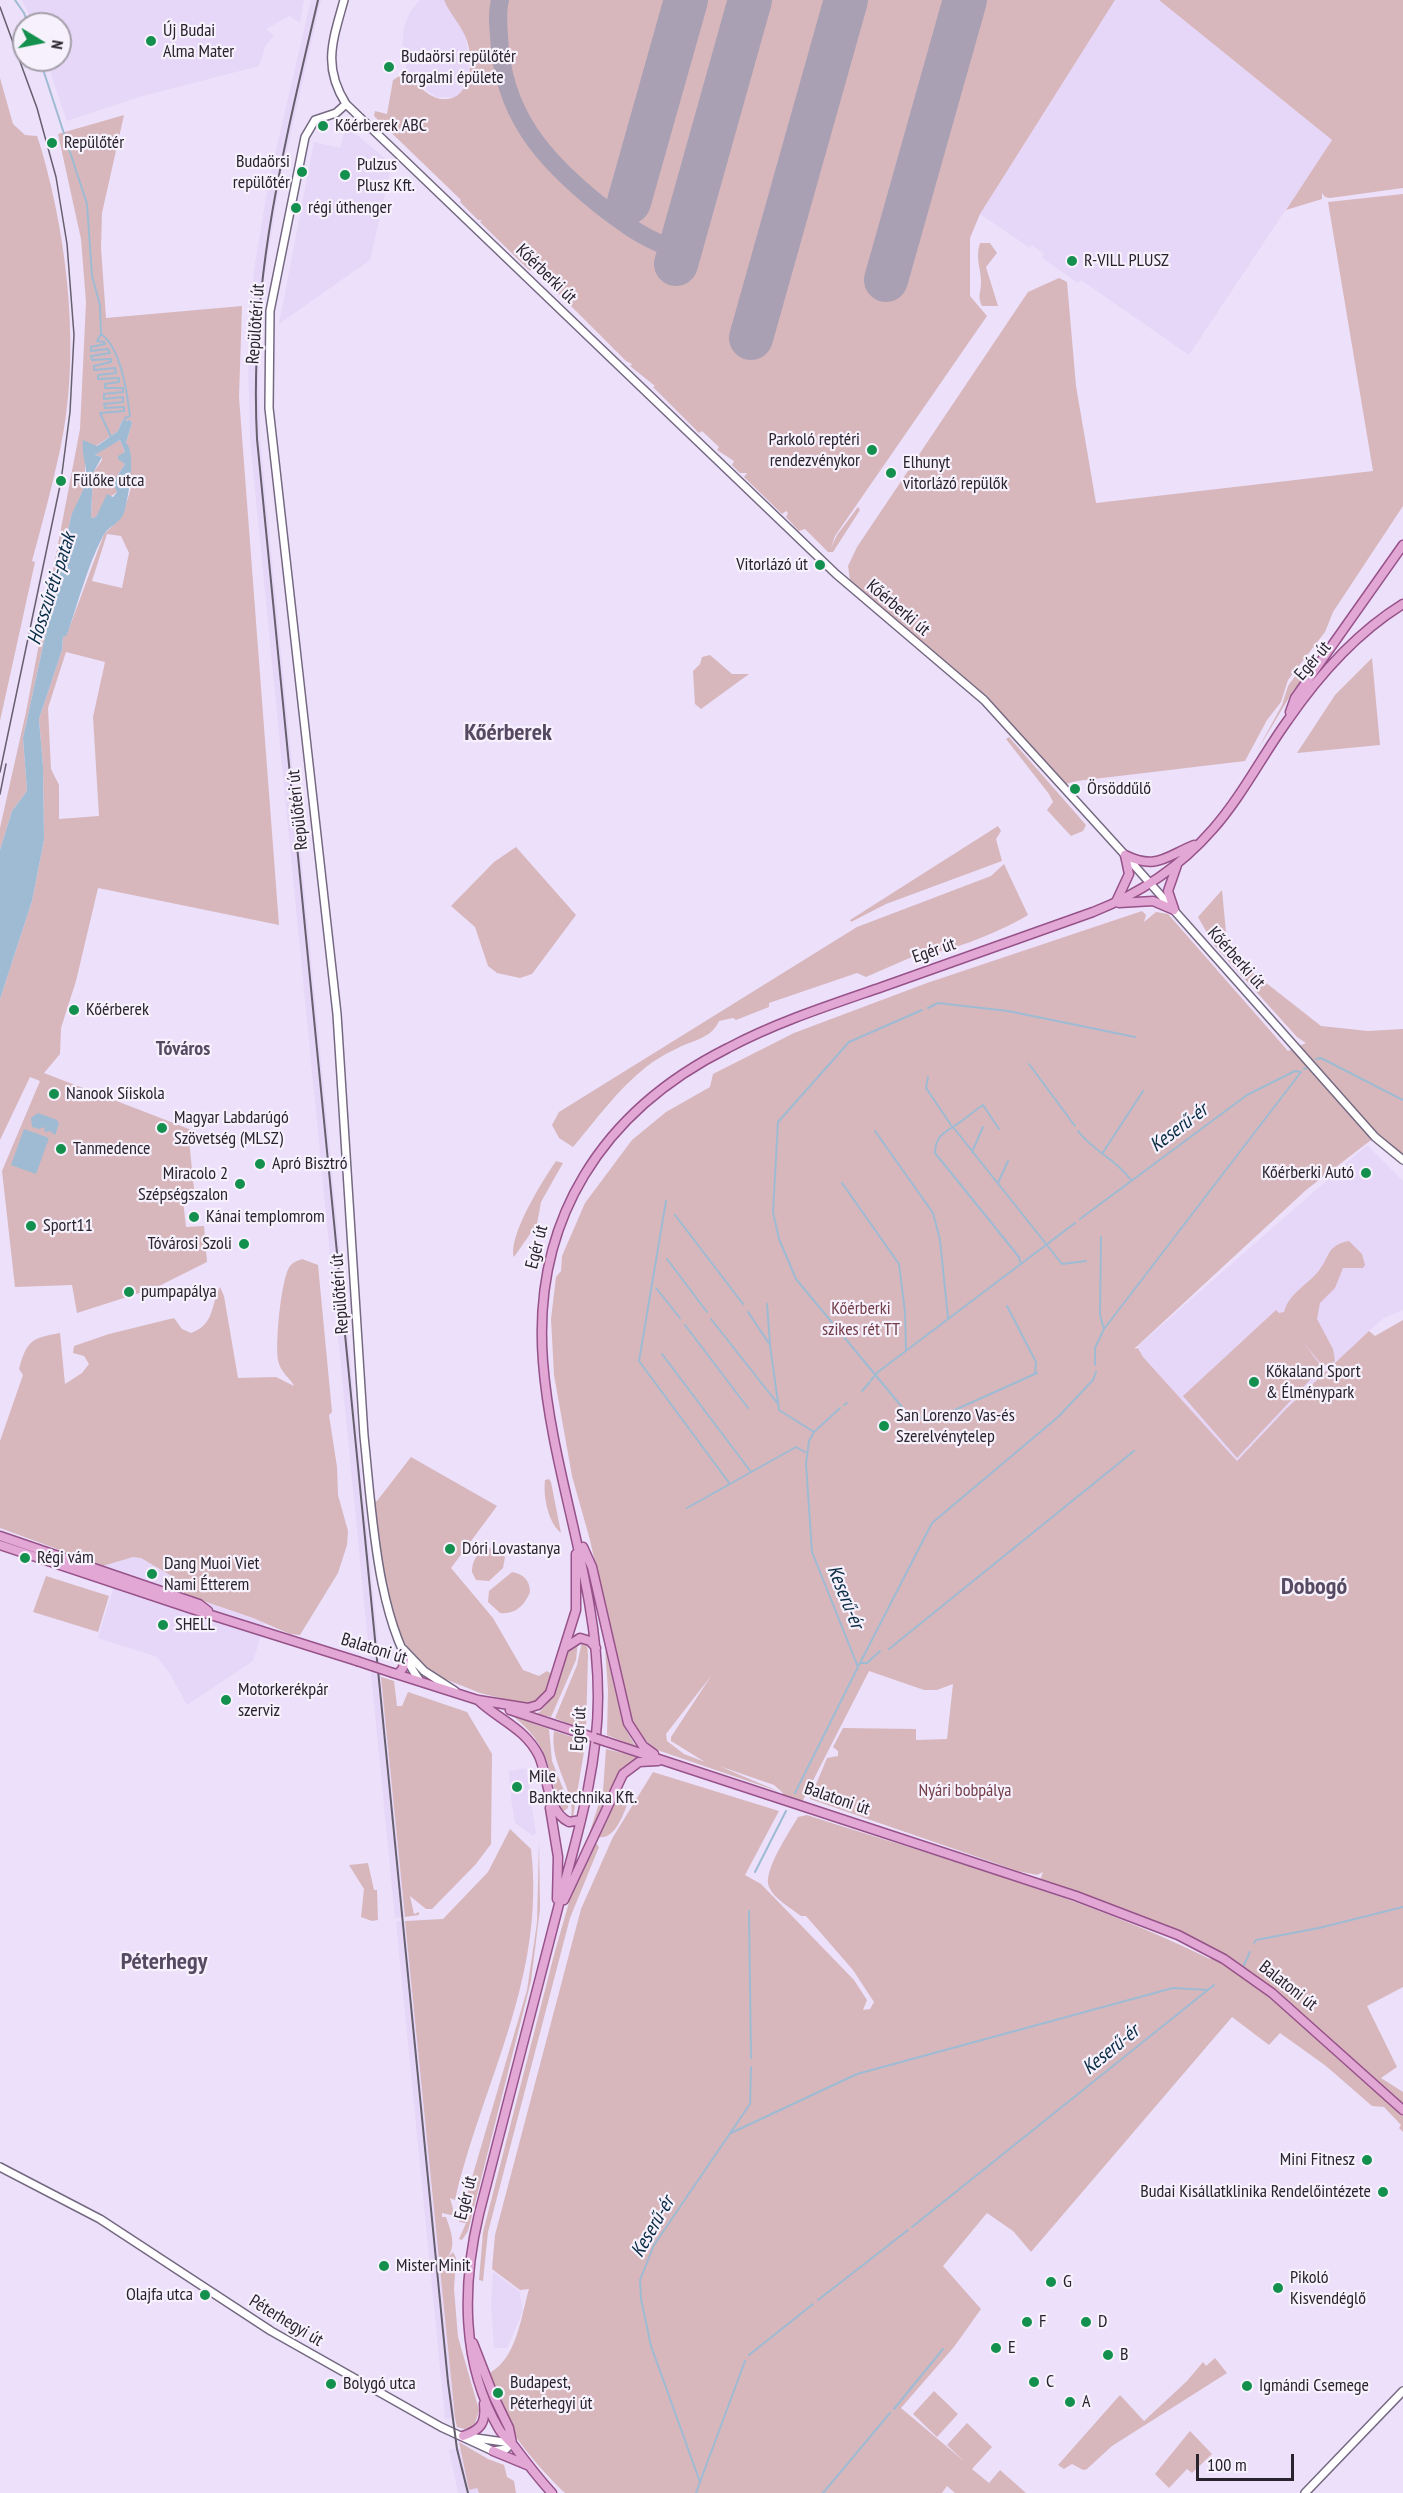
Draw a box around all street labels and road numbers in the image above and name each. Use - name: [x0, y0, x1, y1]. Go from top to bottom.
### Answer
- street label: Kőérberki út: [511, 240, 581, 308]
- street label: Repülőtéri út: [242, 283, 270, 365]
- street label: Kőérberki út: [862, 575, 934, 641]
- street label: Egér út: [1290, 637, 1336, 685]
- street label: Repülőtéri út: [283, 769, 313, 851]
- street label: Kőérberki út: [1203, 923, 1269, 993]
- street label: Egér út: [909, 934, 959, 968]
- street label: Egér út: [521, 1223, 553, 1271]
- street label: Repülőtéri út: [326, 1253, 354, 1335]
- street label: Balatoni út: [338, 1629, 410, 1669]
- street label: Egér út: [567, 1706, 591, 1752]
- street label: Balatoni út: [801, 1778, 873, 1820]
- street label: Balatoni út: [1255, 1957, 1321, 2015]
- street label: Egér út: [450, 2174, 482, 2222]
- street label: Péterhegyi út: [245, 2291, 327, 2351]

